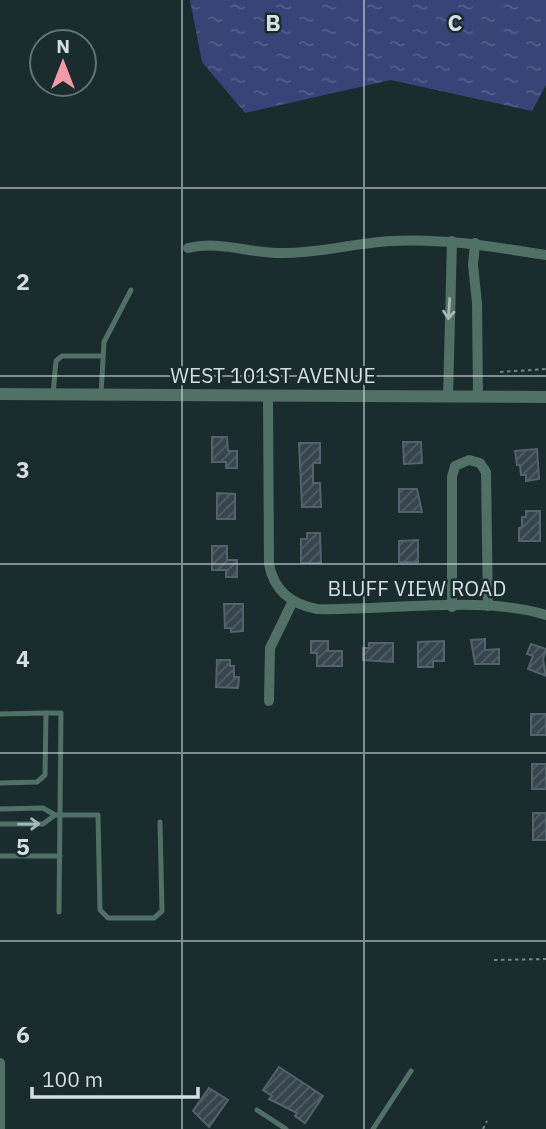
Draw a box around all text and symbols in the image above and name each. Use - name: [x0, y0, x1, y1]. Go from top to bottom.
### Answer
- text: B: [265, 7, 281, 37]
- text: C: [448, 7, 463, 37]
- north arrow: [28, 28, 98, 98]
- text: N: [56, 34, 70, 58]
- text: 2: [16, 266, 30, 296]
- one-way arrow: [442, 297, 455, 320]
- street label: WEST 101ST AVENUE: [170, 361, 376, 389]
- text: 3: [16, 454, 30, 484]
- street label: BLUFF VIEW ROAD: [328, 574, 506, 602]
- text: 4: [16, 643, 30, 673]
- one-way arrow: [17, 817, 40, 831]
- text: 5: [16, 831, 30, 861]
- text: 6: [16, 1019, 30, 1049]
- scale bar: [32, 1056, 198, 1100]
- text: 100 m: [42, 1065, 103, 1093]

